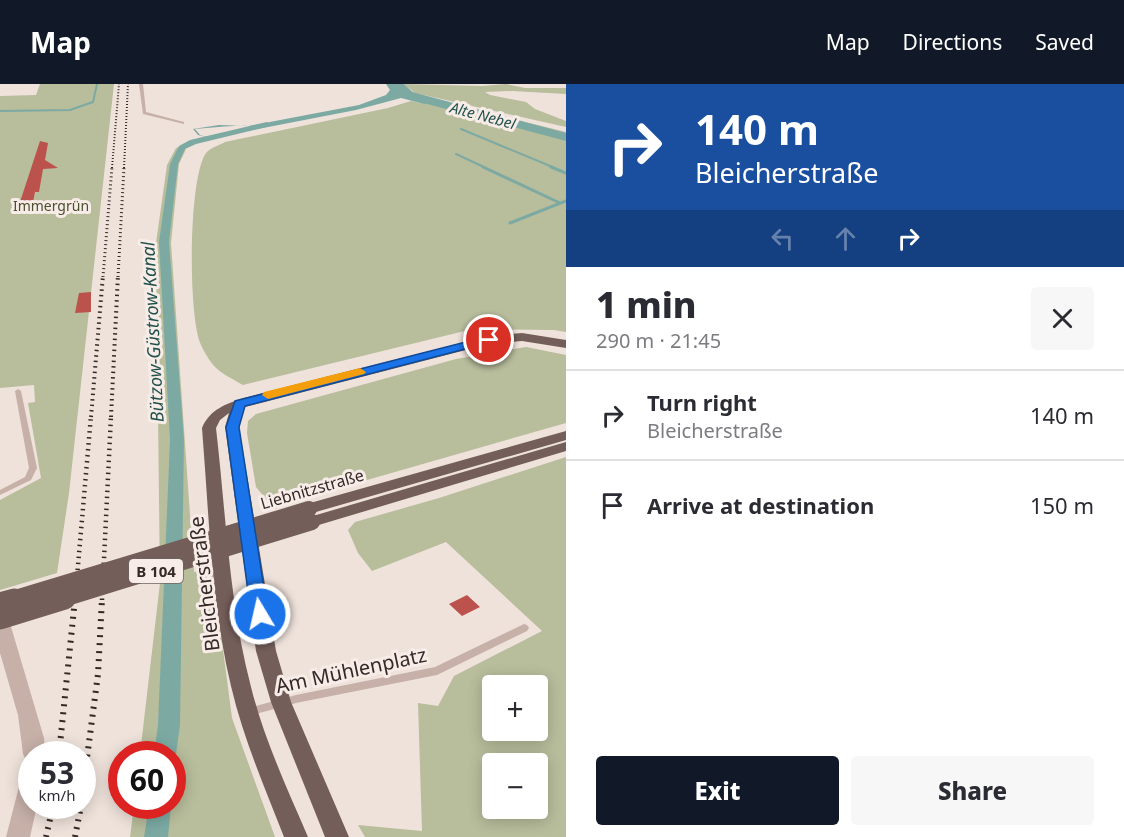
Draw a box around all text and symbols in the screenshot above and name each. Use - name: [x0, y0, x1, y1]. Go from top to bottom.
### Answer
- text: Map: [30, 23, 91, 61]
- text: Map: [826, 28, 870, 56]
- text: Directions: [903, 28, 1002, 56]
- text: Saved: [1035, 28, 1094, 56]
- water label: Alte Nebel: [447, 96, 519, 134]
- text: 140 m: [695, 100, 819, 157]
- icon: right: [596, 108, 674, 186]
- text: Bleicherstraße: [695, 154, 878, 191]
- park label: Immergrün: [13, 196, 89, 215]
- icon: left: [766, 222, 799, 255]
- icon: ahead: [829, 222, 862, 255]
- icon: right: [892, 222, 925, 255]
- water label: Bützow-Güstrow-Kanal: [135, 241, 169, 423]
- text: 1 min: [596, 280, 697, 329]
- button: close: [1031, 287, 1094, 350]
- pin: [463, 314, 514, 365]
- icon: arrive: [472, 323, 505, 356]
- text: 290 m · 21:45: [596, 327, 721, 354]
- text: Turn right: [647, 387, 757, 417]
- icon: right: [596, 399, 629, 432]
- text: 140 m: [1030, 400, 1094, 430]
- text: Bleicherstraße: [647, 417, 783, 444]
- street label: Liebnitzstraße: [258, 464, 366, 514]
- icon: arrive: [596, 489, 629, 522]
- text: Arrive at destination: [647, 490, 874, 520]
- text: 150 m: [1030, 490, 1094, 520]
- street label: Bleicherstraße: [182, 515, 226, 653]
- road number: B 104: [129, 559, 183, 583]
- position arrow: [228, 582, 292, 646]
- street label: Am Mühlenplatz: [273, 641, 429, 699]
- map controls: [482, 675, 548, 819]
- button: +: [482, 675, 548, 741]
- speed limit sign: 60: [108, 741, 186, 819]
- text: 53: [40, 752, 74, 793]
- button: −: [482, 753, 548, 819]
- button: Exit: [596, 756, 839, 825]
- button: Share: [851, 756, 1094, 825]
- text: km/h: [39, 785, 75, 805]

